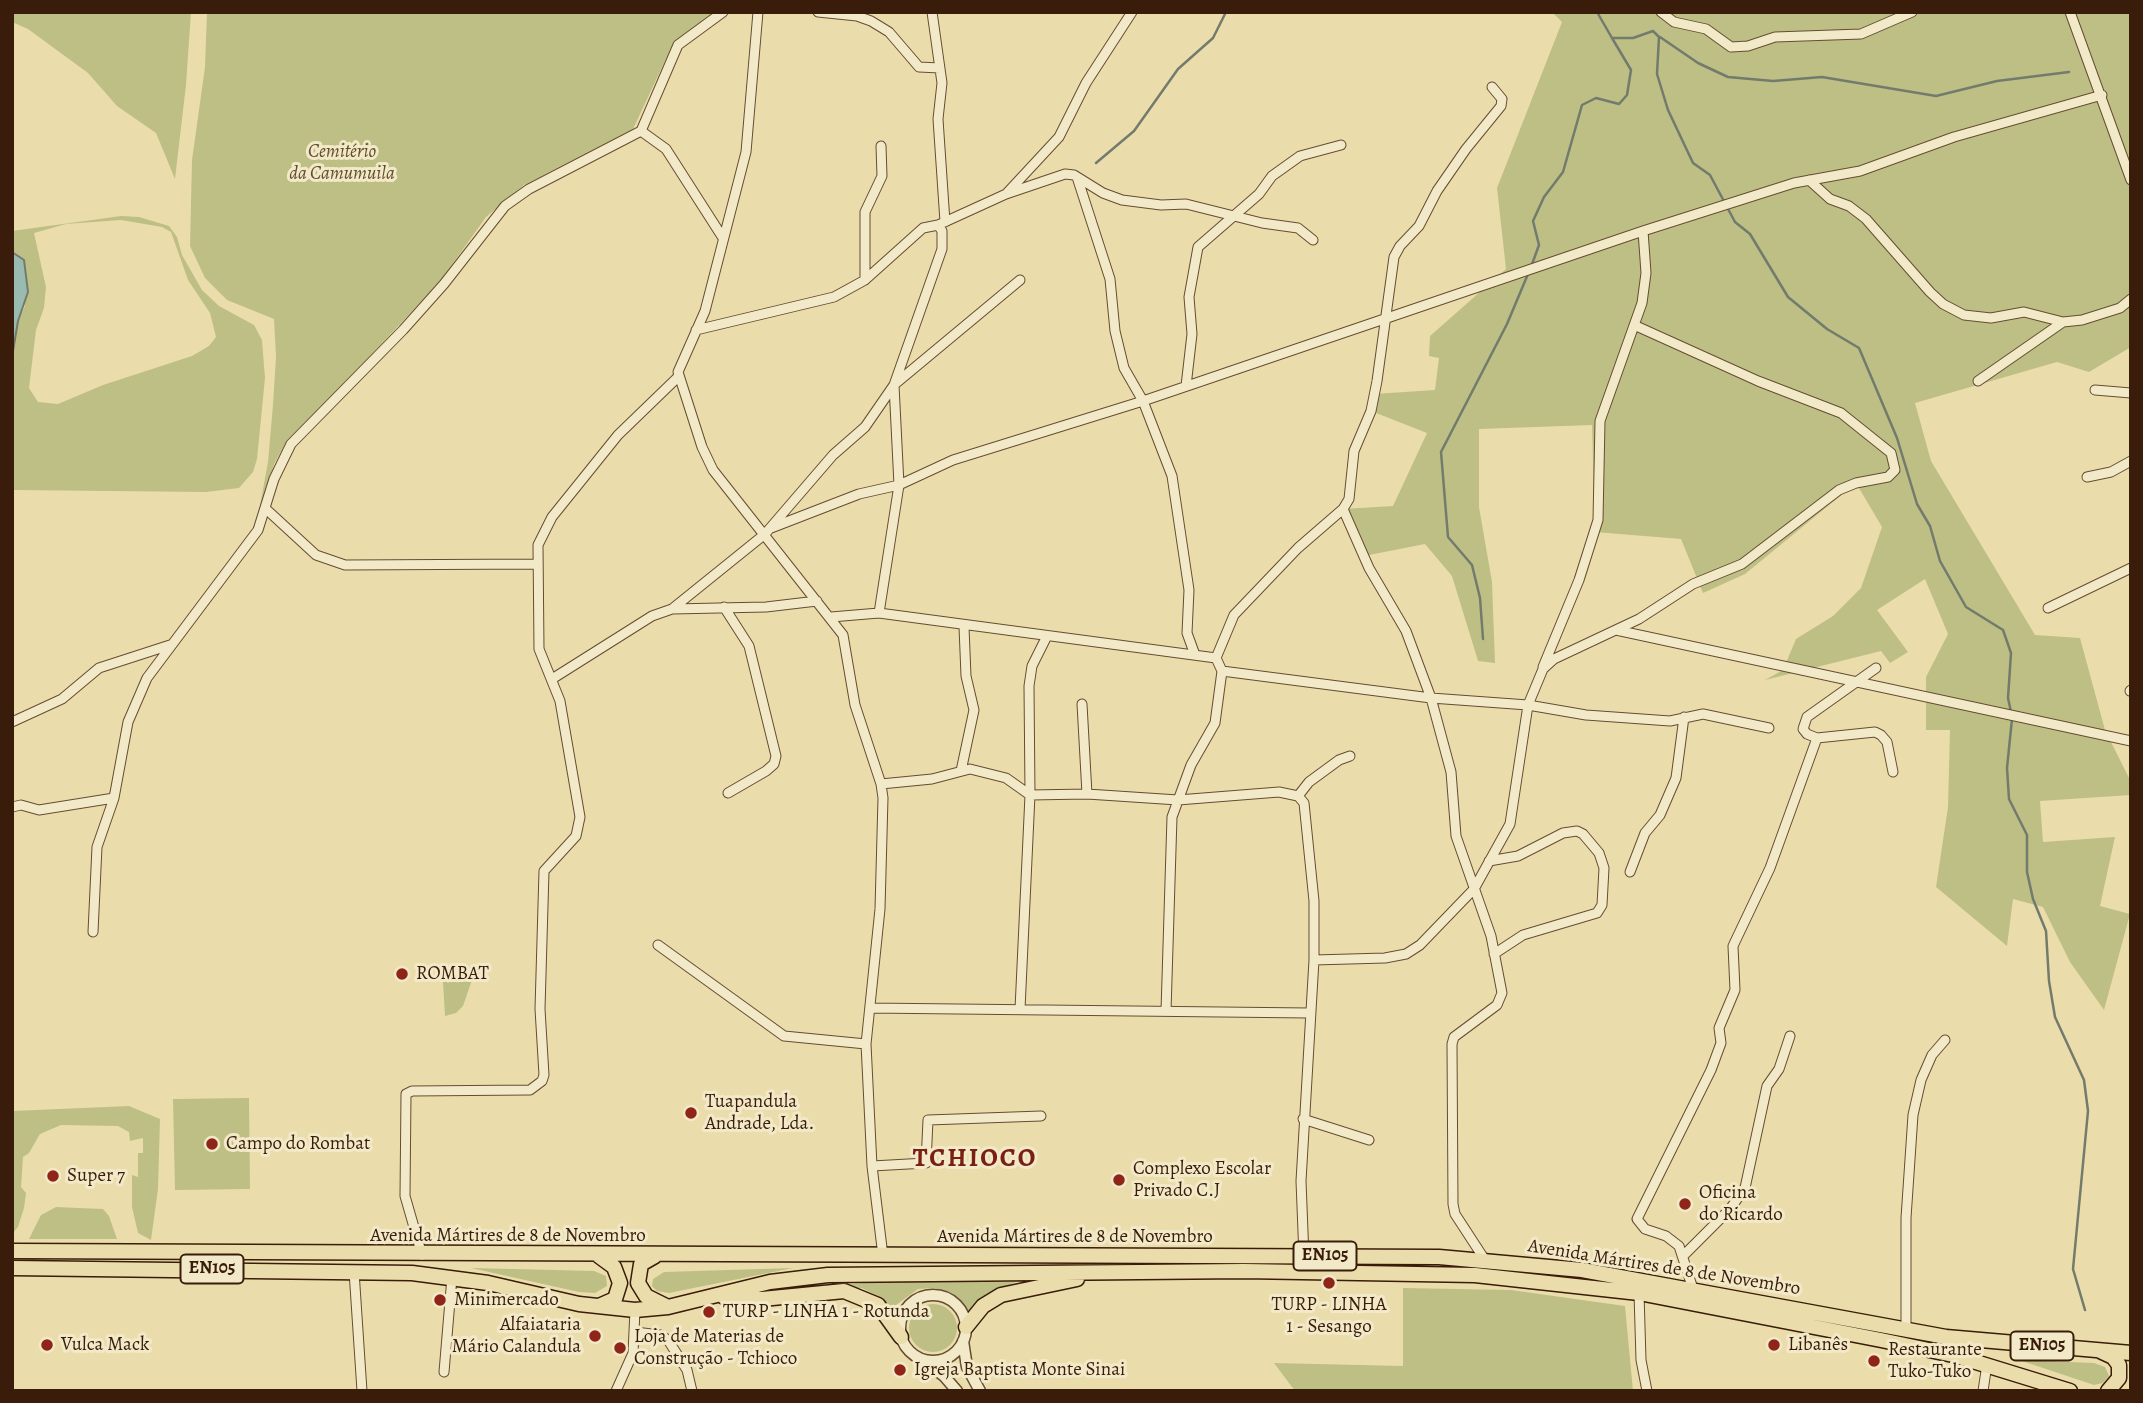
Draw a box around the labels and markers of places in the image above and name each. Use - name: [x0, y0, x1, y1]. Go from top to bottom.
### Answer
- place label: ROMBAT: [416, 963, 489, 985]
- marker: ROMBAT: [394, 966, 410, 982]
- place label: Tuapandula Andrade, Lda.: [705, 1091, 814, 1135]
- marker: Tuapandula Andrade, Lda.: [683, 1105, 699, 1121]
- place label: Campo do Rombat: [226, 1133, 370, 1155]
- marker: Campo do Rombat: [204, 1136, 220, 1152]
- place label: Complexo Escolar Privado C.J: [1133, 1158, 1271, 1202]
- place label: Super 7: [67, 1165, 125, 1187]
- marker: Super 7: [45, 1168, 61, 1184]
- marker: Complexo Escolar Privado C.J: [1111, 1172, 1127, 1188]
- place label: Oficina do Ricardo: [1699, 1182, 1783, 1226]
- marker: Oficina do Ricardo: [1677, 1196, 1693, 1212]
- marker: TURP - LINHA 1 - Sesango: [1321, 1275, 1337, 1291]
- place label: Minimercado: [454, 1289, 559, 1311]
- marker: Minimercado: [432, 1292, 448, 1308]
- place label: TURP - LINHA 1 - Sesango: [1271, 1294, 1387, 1338]
- place label: TURP - LINHA 1 - Rotunda: [723, 1301, 930, 1323]
- marker: TURP - LINHA 1 - Rotunda: [701, 1304, 717, 1320]
- place label: Alfaiataria Mário Calandula: [452, 1314, 581, 1358]
- place label: Loja de Materias de Construção - Tchioco: [634, 1326, 797, 1370]
- marker: Alfaiataria Mário Calandula: [587, 1328, 603, 1344]
- place label: Vulca Mack: [61, 1334, 149, 1356]
- place label: Libanês: [1788, 1334, 1848, 1356]
- marker: Vulca Mack: [39, 1337, 55, 1353]
- marker: Libanês: [1766, 1337, 1782, 1353]
- place label: Restaurante Tuko-Tuko: [1888, 1339, 1982, 1383]
- marker: Loja de Materias de Construção - Tchioco: [612, 1340, 628, 1356]
- marker: Restaurante Tuko-Tuko: [1866, 1353, 1882, 1369]
- place label: Igreja Baptista Monte Sinai: [914, 1359, 1125, 1381]
- marker: Igreja Baptista Monte Sinai: [892, 1362, 908, 1378]

